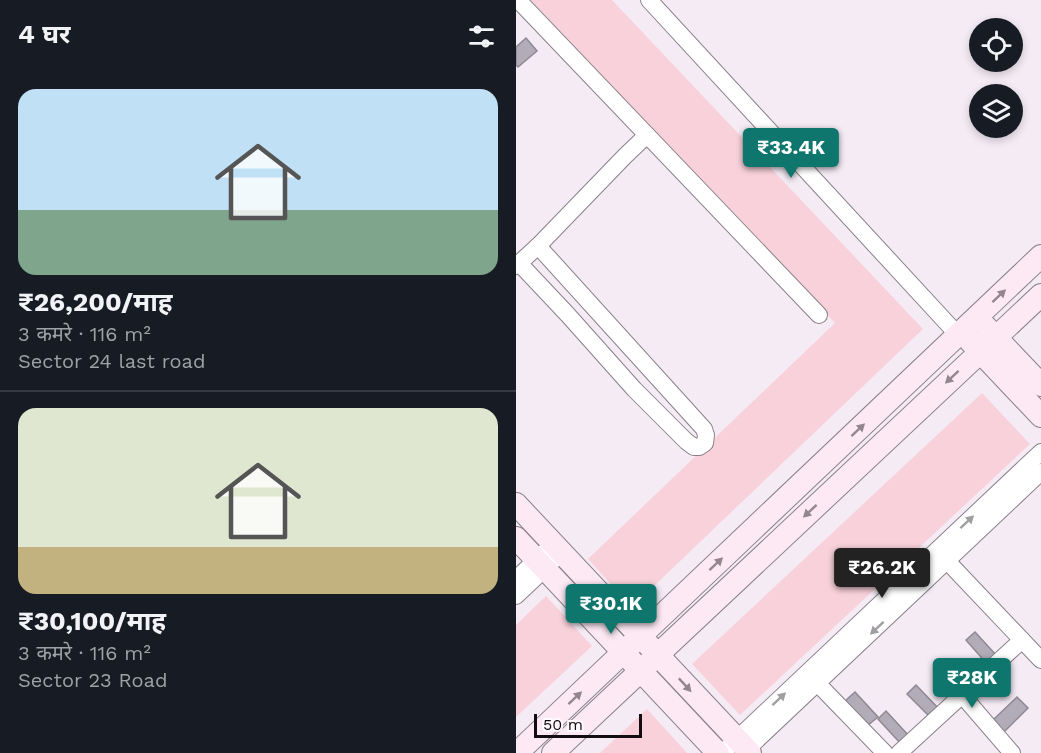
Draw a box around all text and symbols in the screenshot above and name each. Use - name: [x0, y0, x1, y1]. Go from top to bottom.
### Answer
- map controls: [969, 18, 1023, 138]
- button: locate: [969, 18, 1023, 72]
- text: 4 घर: [18, 19, 71, 49]
- icon: filters: [465, 20, 498, 53]
- button: layers: [969, 84, 1023, 138]
- icon: home: [204, 128, 312, 236]
- pin: ₹33.4K: [742, 128, 840, 179]
- text: ₹33.4K: [757, 135, 825, 159]
- text: ₹26,200/माह: [18, 287, 173, 317]
- one-way arrow: [992, 289, 1007, 303]
- text: 3 कमरे · 116 m²: [18, 322, 151, 346]
- text: Sector 24 last road: [18, 349, 205, 373]
- one-way arrow: [945, 370, 959, 384]
- one-way arrow: [850, 424, 865, 437]
- icon: home: [204, 447, 312, 555]
- one-way arrow: [803, 504, 818, 517]
- one-way arrow: [959, 516, 974, 529]
- pin: ₹26.2K: [833, 548, 931, 599]
- text: ₹26.2K: [848, 555, 916, 579]
- one-way arrow: [709, 557, 724, 571]
- pin: ₹30.1K: [562, 584, 660, 635]
- text: ₹30.1K: [580, 591, 642, 615]
- text: ₹30,100/माह: [18, 606, 166, 636]
- one-way arrow: [869, 621, 884, 635]
- text: 3 कमरे · 116 m²: [18, 641, 151, 665]
- pin: ₹28K: [936, 658, 1008, 709]
- text: ₹28K: [947, 665, 997, 689]
- text: Sector 23 Road: [18, 668, 167, 692]
- one-way arrow: [678, 677, 692, 691]
- one-way arrow: [567, 692, 581, 706]
- one-way arrow: [771, 693, 786, 706]
- scale bar: [534, 711, 642, 738]
- text: 50 m: [543, 715, 583, 734]

